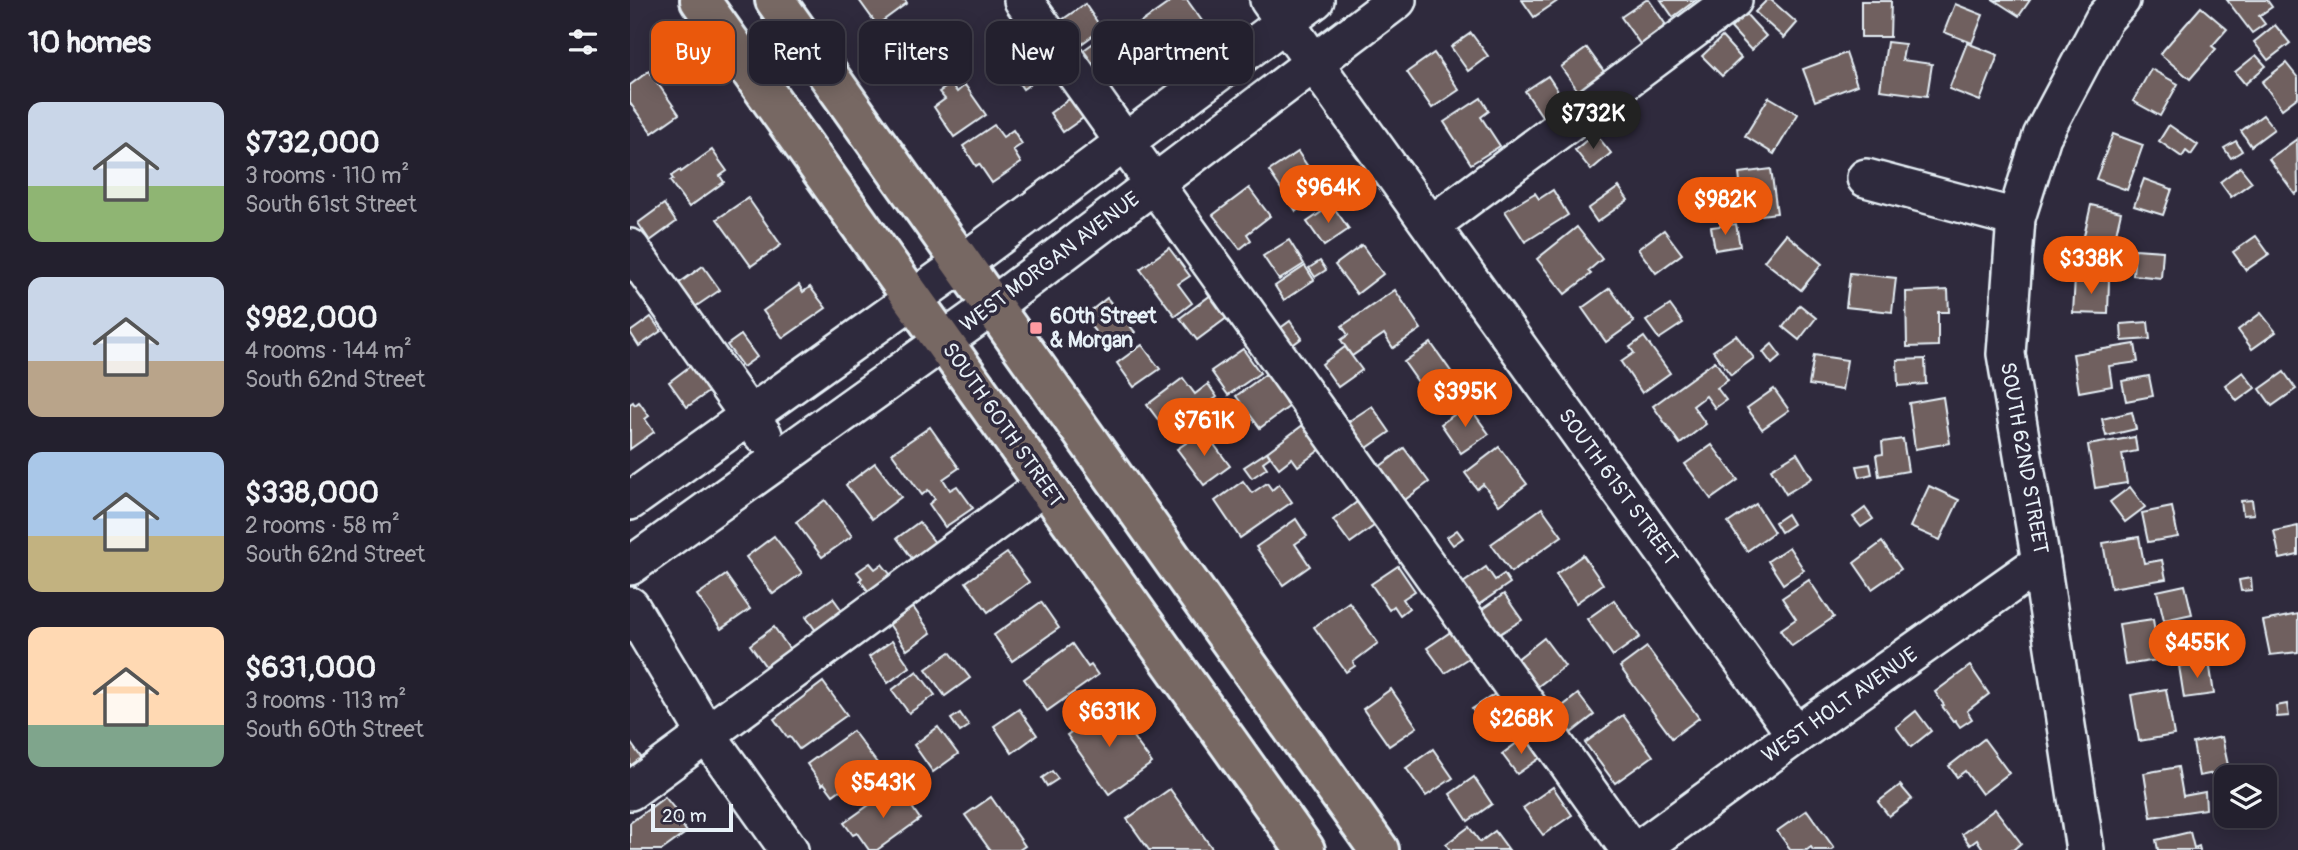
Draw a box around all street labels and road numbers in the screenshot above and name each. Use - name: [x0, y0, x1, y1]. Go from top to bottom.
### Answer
- street label: WEST MORGAN AVENUE: [955, 186, 1145, 338]
- street label: SOUTH 60TH STREET: [936, 338, 1070, 513]
- street label: SOUTH 62ND STREET: [1994, 360, 2054, 556]
- street label: SOUTH 61ST STREET: [1552, 403, 1684, 571]
- street label: WEST HOLT AVENUE: [1757, 641, 1923, 769]

